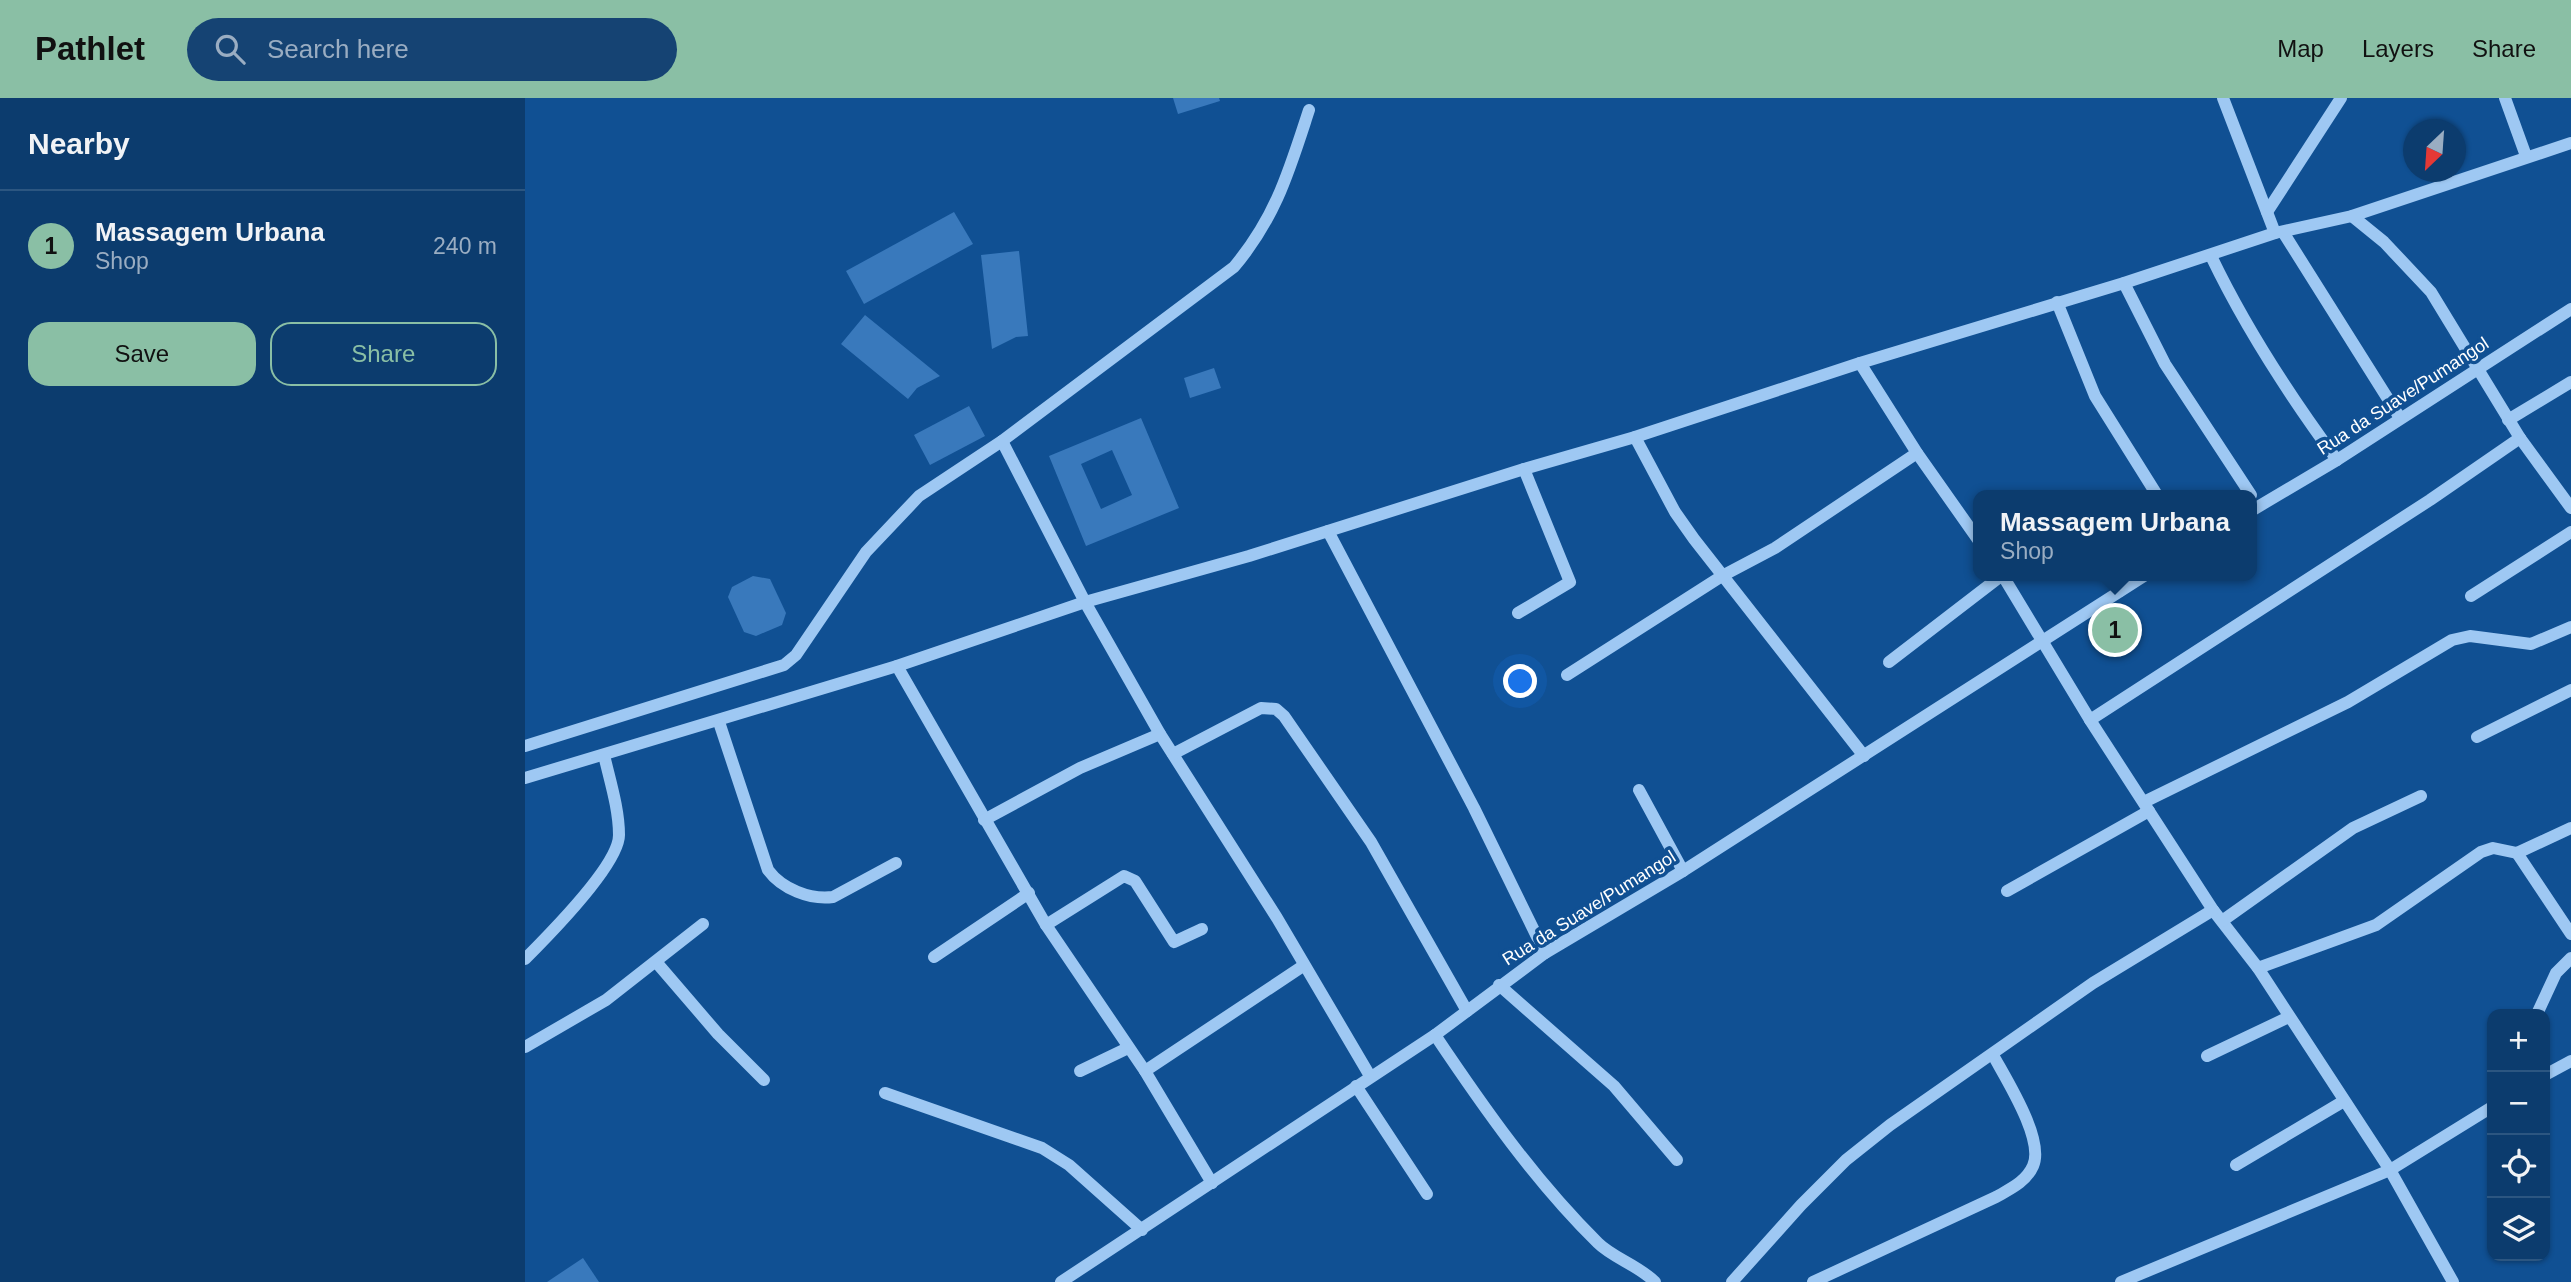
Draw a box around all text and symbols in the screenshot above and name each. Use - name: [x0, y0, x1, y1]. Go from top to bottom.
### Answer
- search box: [187, 18, 677, 81]
- text: Pathlet: [35, 30, 145, 67]
- icon: search: [211, 30, 249, 68]
- text: Search here: [267, 34, 409, 64]
- text: Map: [2277, 35, 2324, 62]
- text: Layers: [2362, 35, 2434, 62]
- text: Share: [2472, 35, 2536, 62]
- north arrow: [2403, 119, 2466, 182]
- text: Nearby: [28, 127, 130, 160]
- text: Massagem Urbana: [95, 217, 325, 247]
- text: 1: [45, 233, 57, 259]
- text: 240 m: [433, 233, 497, 259]
- text: Shop: [95, 248, 149, 274]
- button: Save: [28, 322, 256, 386]
- button: Share: [270, 322, 497, 386]
- street label: Rua da Suave/Pumangol: [2314, 333, 2492, 459]
- popup: [1973, 490, 2257, 581]
- text: Massagem Urbana: [2000, 507, 2230, 537]
- text: Shop: [2000, 538, 2054, 564]
- pin: 1: [2092, 604, 2138, 656]
- your location: [1503, 664, 1537, 698]
- street label: Rua da Suave/Pumangol: [1499, 846, 1679, 970]
- map controls: [2487, 1009, 2550, 1261]
- button: +: [2487, 1009, 2550, 1072]
- button: −: [2487, 1072, 2550, 1135]
- button: locate: [2487, 1135, 2550, 1198]
- button: layers: [2487, 1198, 2550, 1261]

